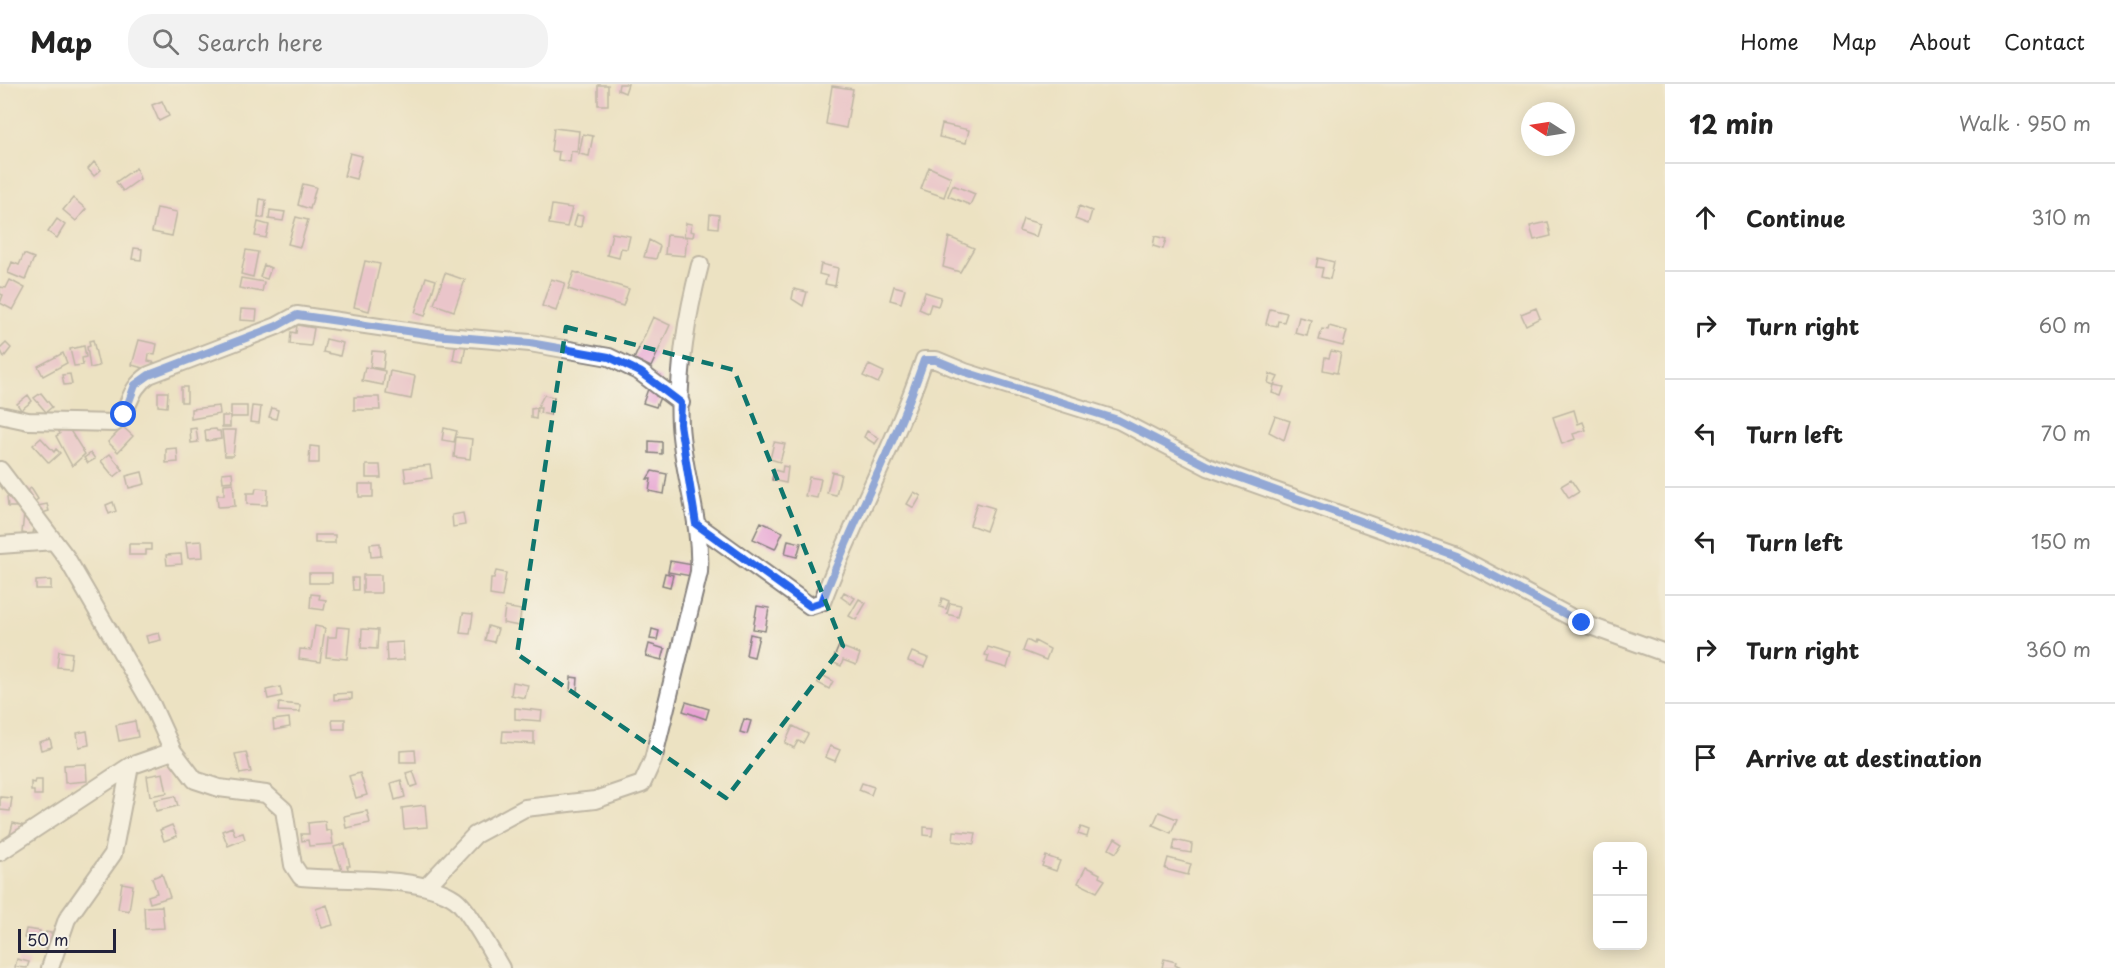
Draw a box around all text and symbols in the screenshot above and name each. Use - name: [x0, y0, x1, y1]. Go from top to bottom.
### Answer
- search box: [128, 14, 548, 68]
- text: Map: [30, 20, 92, 63]
- icon: search: [149, 25, 182, 58]
- text: Search here: [197, 25, 323, 58]
- text: Home: [1740, 25, 1799, 57]
- text: Map: [1832, 25, 1877, 57]
- text: About: [1910, 25, 1971, 57]
- text: Contact: [2004, 25, 2085, 57]
- north arrow: [1521, 102, 1575, 156]
- text: 12 min: [1689, 104, 1774, 143]
- text: Walk · 950 m: [1959, 108, 2091, 138]
- icon: ahead: [1689, 201, 1722, 234]
- text: Continue: [1746, 201, 1845, 234]
- text: 310 m: [2031, 202, 2091, 232]
- icon: right: [1689, 309, 1722, 342]
- text: Turn right: [1746, 309, 1859, 342]
- text: 60 m: [2039, 310, 2091, 340]
- route start: [110, 401, 136, 427]
- icon: left: [1689, 417, 1722, 450]
- text: Turn left: [1746, 417, 1843, 450]
- text: 70 m: [2041, 418, 2091, 448]
- icon: left: [1689, 525, 1722, 558]
- text: Turn left: [1746, 525, 1843, 558]
- text: 150 m: [2031, 526, 2091, 556]
- route end: [1568, 609, 1594, 635]
- icon: right: [1689, 633, 1722, 666]
- text: Turn right: [1746, 633, 1859, 666]
- text: 360 m: [2025, 634, 2091, 664]
- icon: arrive: [1689, 741, 1722, 774]
- text: Arrive at destination: [1746, 741, 1982, 774]
- map controls: [1593, 842, 1647, 950]
- button: +: [1593, 842, 1647, 896]
- button: −: [1593, 896, 1647, 950]
- scale bar: [18, 926, 116, 954]
- text: 50 m: [27, 927, 68, 951]

